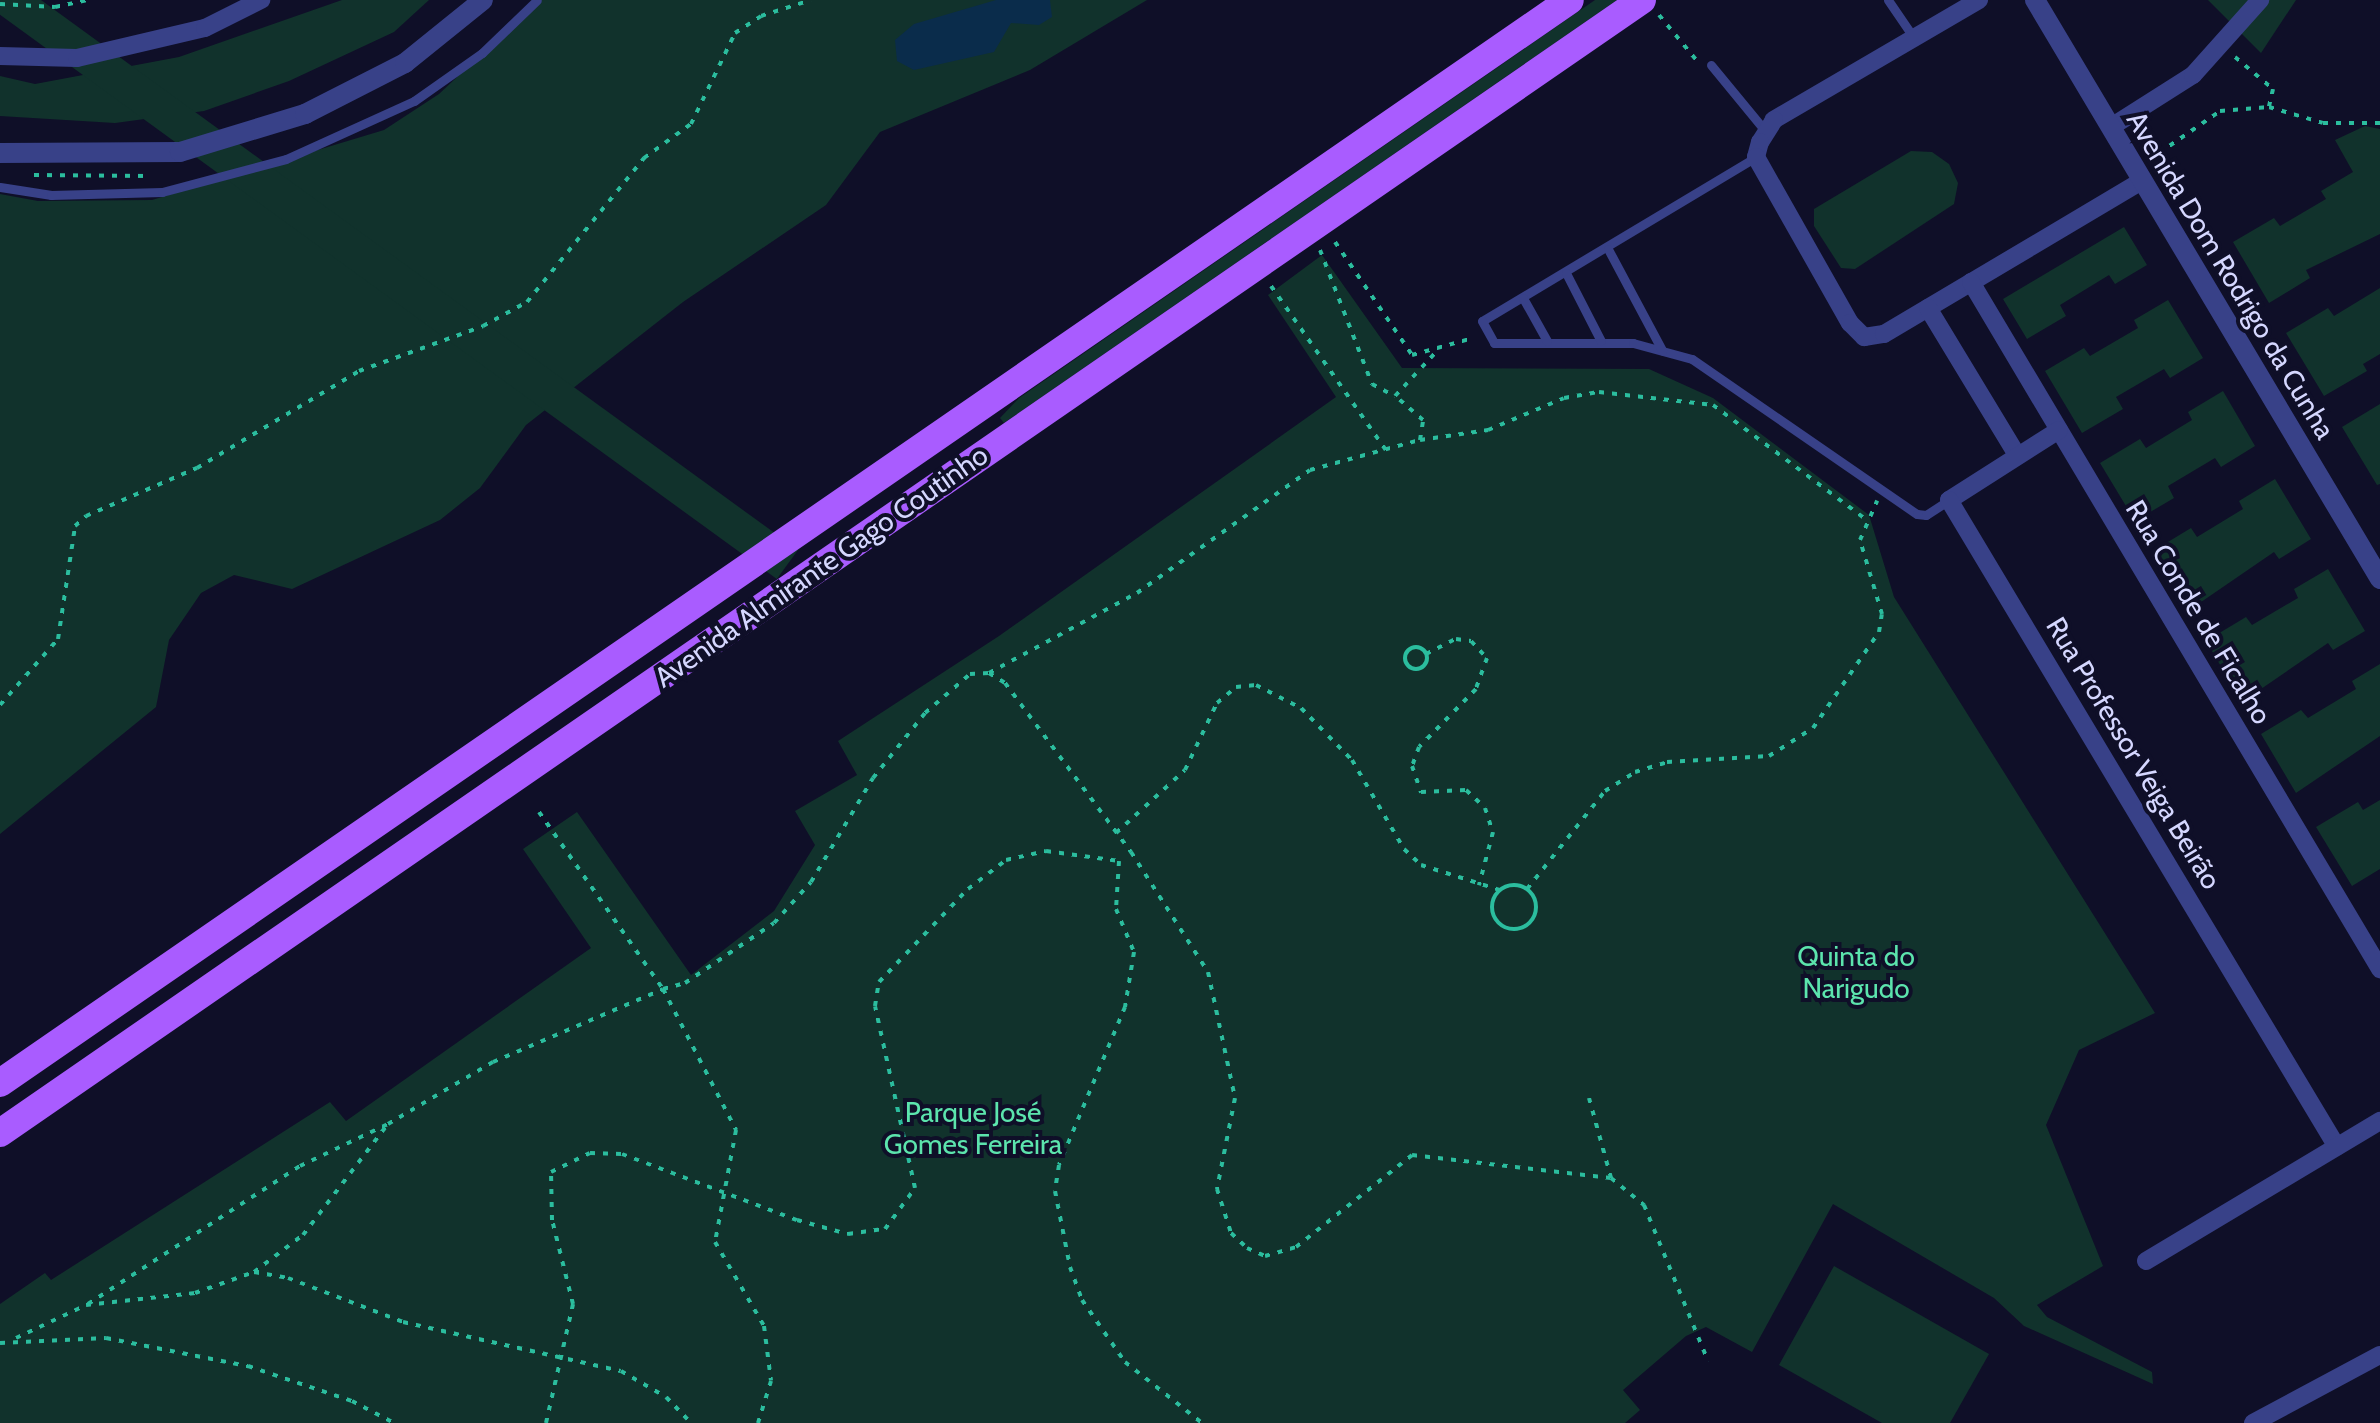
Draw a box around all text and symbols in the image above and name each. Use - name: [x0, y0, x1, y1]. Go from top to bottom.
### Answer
- street label: Avenida Dom Rodrigo da Cunha: [2120, 105, 2342, 445]
- street label: Avenida Almirante Gago Coutinho: [648, 438, 994, 694]
- street label: Rua Conde de Ficalho: [2119, 494, 2279, 730]
- street label: Rua Professor Veiga Beirão: [2039, 611, 2229, 895]
- park label: Quinta do Narigudo: [1797, 939, 1915, 1005]
- park label: Parque José Gomes Ferreira: [884, 1095, 1062, 1161]

